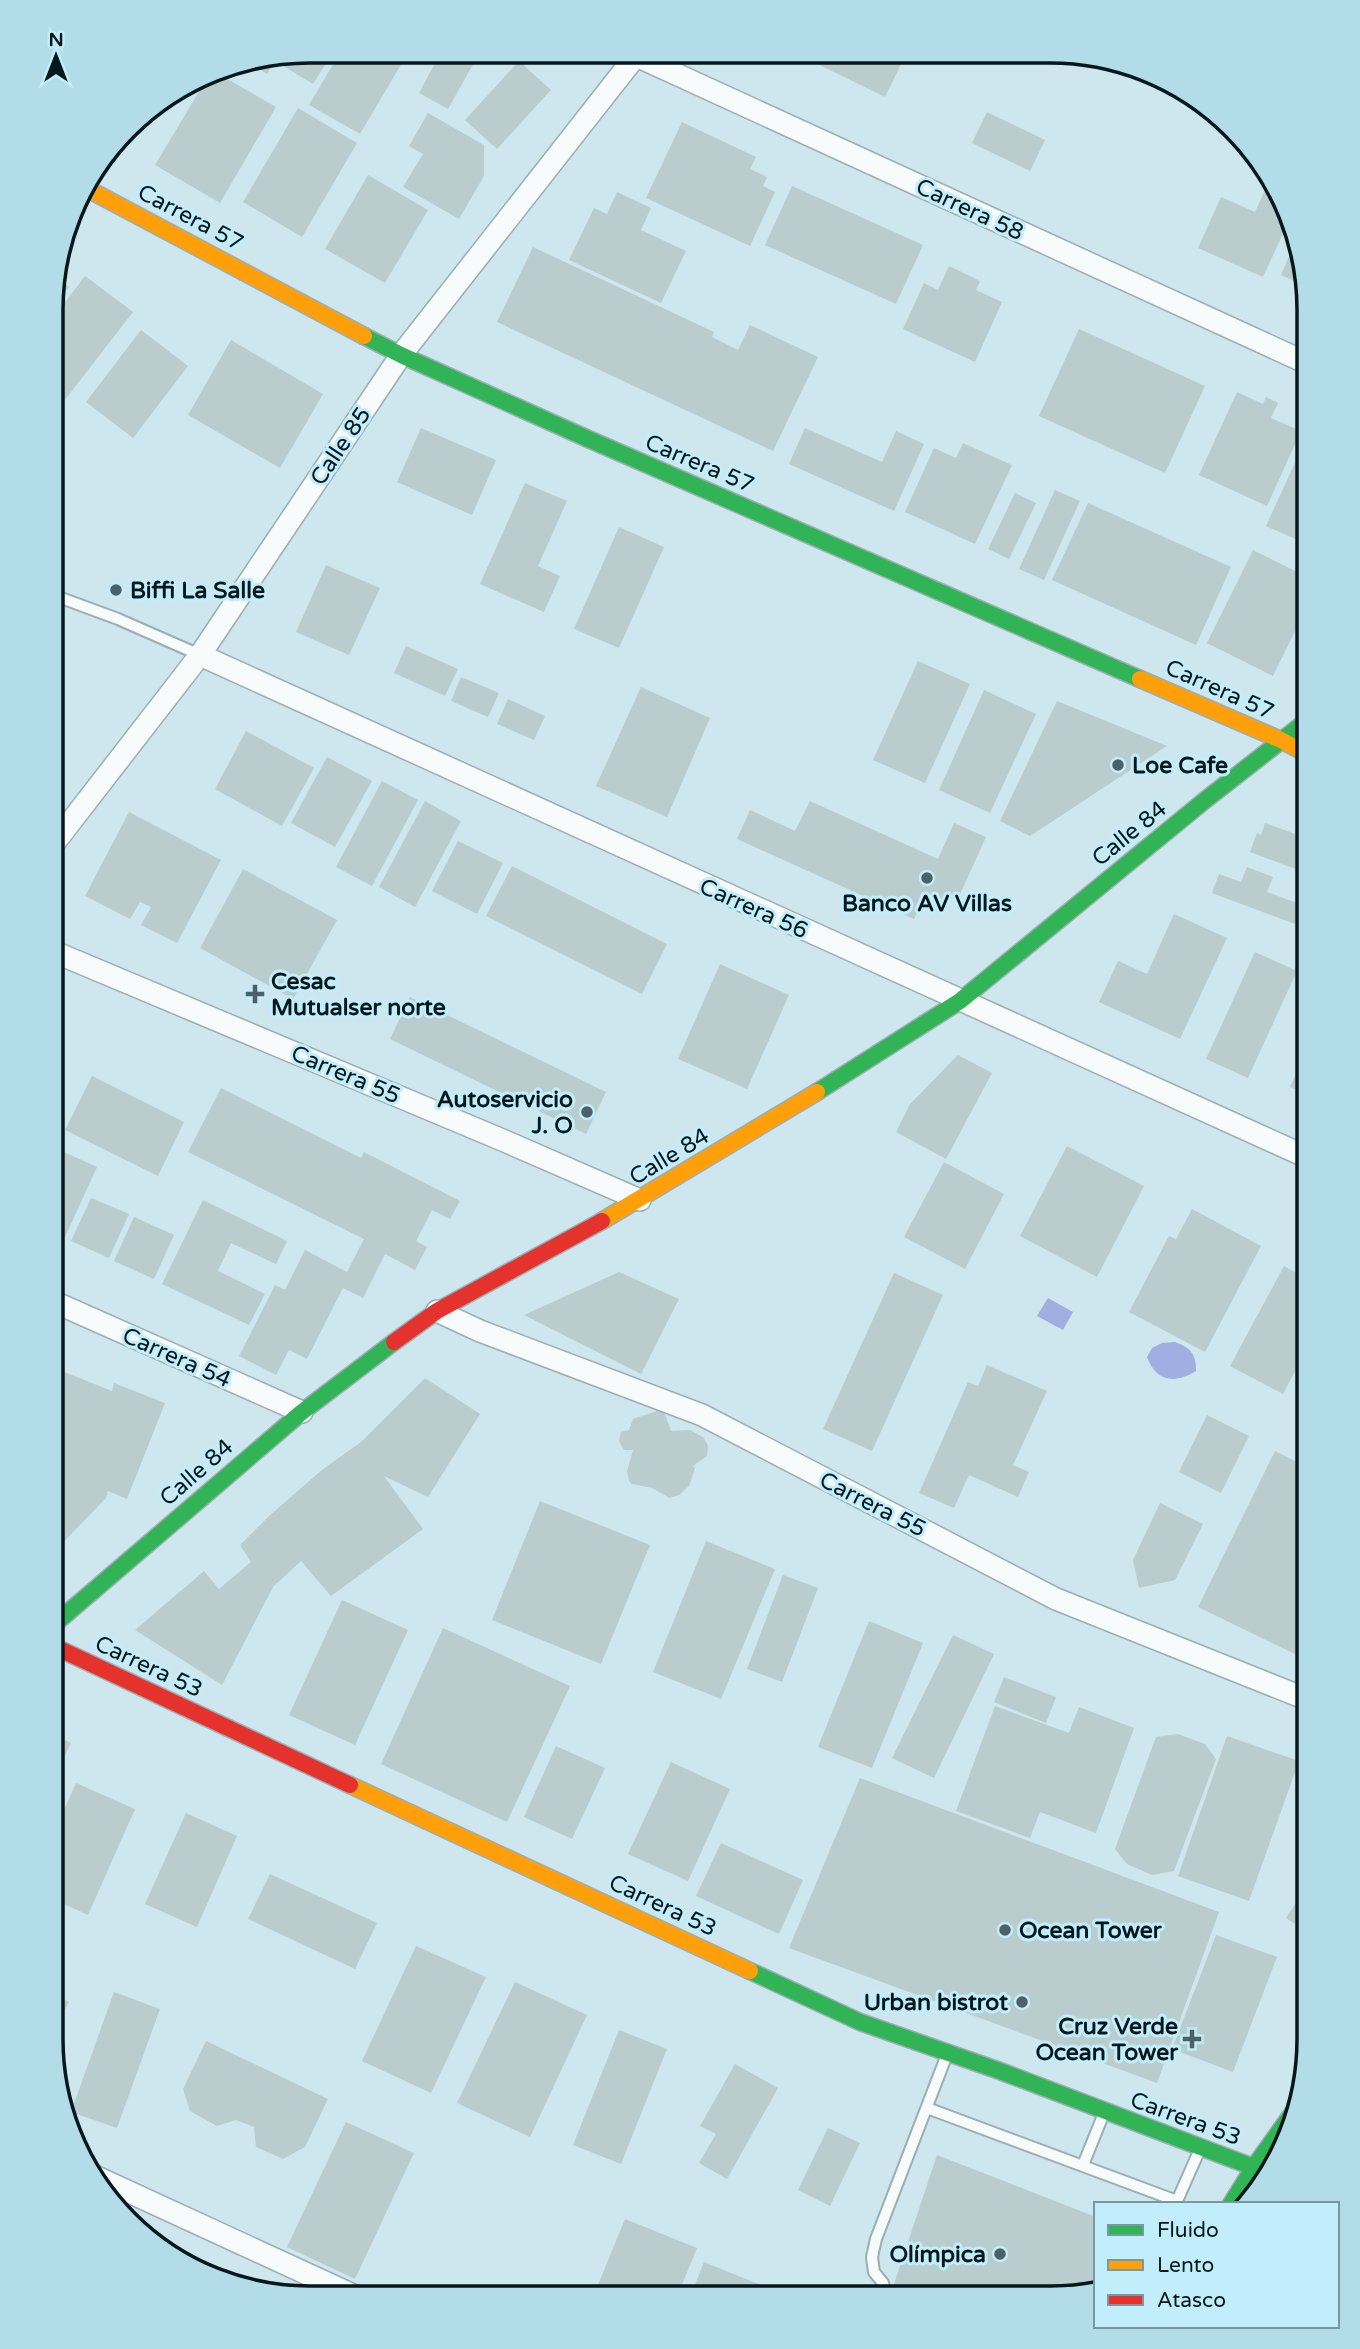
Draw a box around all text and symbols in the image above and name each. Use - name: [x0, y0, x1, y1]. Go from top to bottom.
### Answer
- north arrow: [21, 21, 91, 91]
- text: N: [48, 29, 64, 51]
- street label: Carrera 58: [911, 173, 1028, 247]
- street label: Carrera 57: [133, 178, 248, 257]
- street label: Calle 85: [305, 402, 377, 491]
- street label: Carrera 57: [641, 428, 758, 499]
- place label: Biffi La Salle: [130, 577, 265, 605]
- marker: Biffi La Salle: [108, 582, 124, 598]
- street label: Carrera 57: [1161, 654, 1278, 726]
- place label: Loe Cafe: [1132, 752, 1228, 780]
- marker: Loe Cafe: [1110, 757, 1126, 773]
- street label: Calle 84: [1087, 795, 1173, 872]
- marker: Banco AV Villas: [919, 870, 935, 886]
- street label: Carrera 56: [695, 873, 812, 945]
- place label: Banco AV Villas: [842, 890, 1012, 918]
- place label: Cesac Mutualser norte: [271, 968, 446, 1022]
- marker: Cesac Mutualser norte: [245, 984, 265, 1004]
- street label: Carrera 55: [287, 1039, 404, 1110]
- place label: Autoservicio J. O: [437, 1086, 573, 1140]
- marker: Autoservicio J. O: [579, 1104, 595, 1120]
- street label: Calle 84: [624, 1122, 715, 1192]
- street label: Carrera 54: [118, 1322, 235, 1394]
- street label: Calle 84: [154, 1433, 239, 1512]
- street label: Carrera 55: [815, 1466, 930, 1544]
- street label: Carrera 53: [90, 1630, 207, 1704]
- street label: Carrera 53: [604, 1869, 721, 1943]
- place label: Ocean Tower: [1019, 1917, 1163, 1945]
- marker: Ocean Tower: [997, 1922, 1013, 1938]
- place label: Urban bistrot: [864, 1989, 1008, 2017]
- marker: Urban bistrot: [1014, 1994, 1030, 2010]
- place label: Cruz Verde Ocean Tower: [1035, 2013, 1179, 2067]
- marker: Cruz Verde Ocean Tower: [1184, 2031, 1200, 2047]
- street label: Carrera 53: [1126, 2086, 1245, 2152]
- legend: [1094, 2202, 1339, 2328]
- text: Fluido: [1157, 2218, 1219, 2243]
- place label: Olímpica: [890, 2241, 986, 2269]
- marker: Olímpica: [992, 2246, 1008, 2262]
- text: Lento: [1157, 2253, 1214, 2278]
- text: Atasco: [1157, 2288, 1226, 2313]

